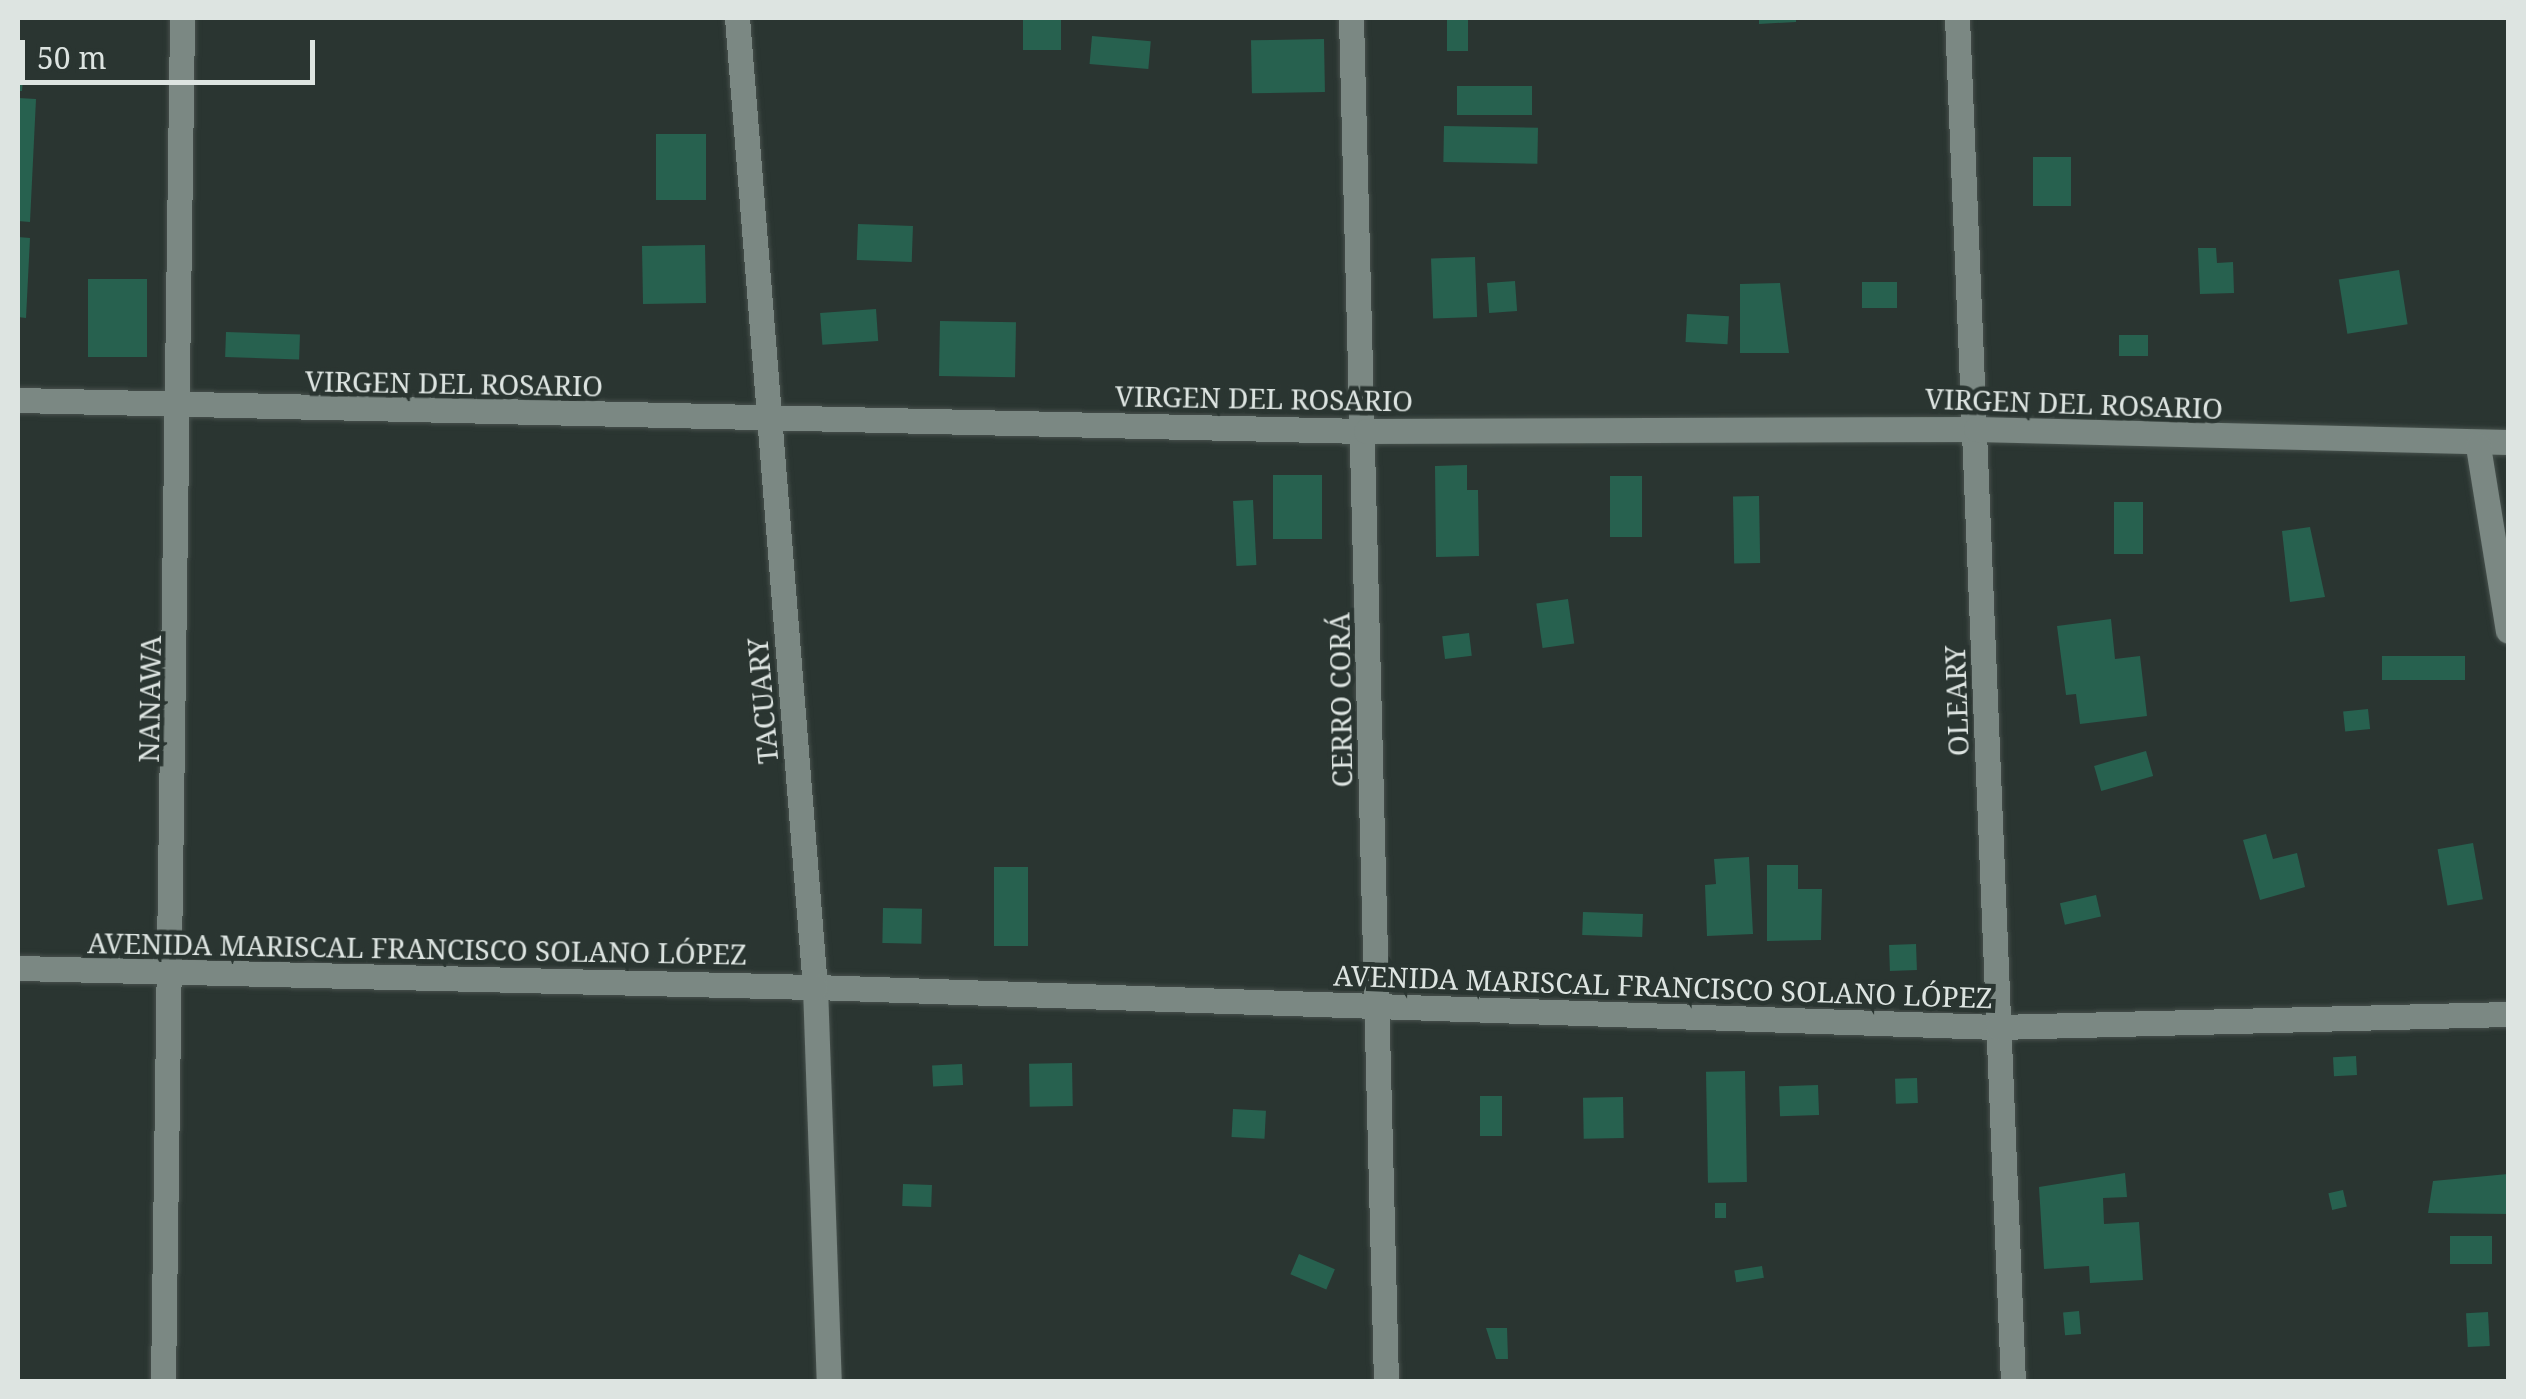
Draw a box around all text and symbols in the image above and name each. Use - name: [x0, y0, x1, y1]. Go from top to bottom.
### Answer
- scale bar: [25, 20, 320, 82]
- text: 50 m: [37, 37, 107, 78]
- street label: VIRGEN DEL ROSARIO: [305, 364, 603, 402]
- street label: VIRGEN DEL ROSARIO: [1115, 379, 1413, 417]
- street label: VIRGEN DEL ROSARIO: [1925, 381, 2223, 425]
- street label: CERRO CORÁ: [1322, 612, 1358, 788]
- street label: NANAWA: [131, 635, 167, 763]
- street label: TACUARY: [740, 637, 784, 765]
- street label: OLEARY: [1937, 645, 1975, 757]
- street label: AVENIDA MARISCAL FRANCISCO SOLANO LÓPEZ: [87, 925, 747, 971]
- street label: AVENIDA MARISCAL FRANCISCO SOLANO LÓPEZ: [1333, 958, 1993, 1014]

